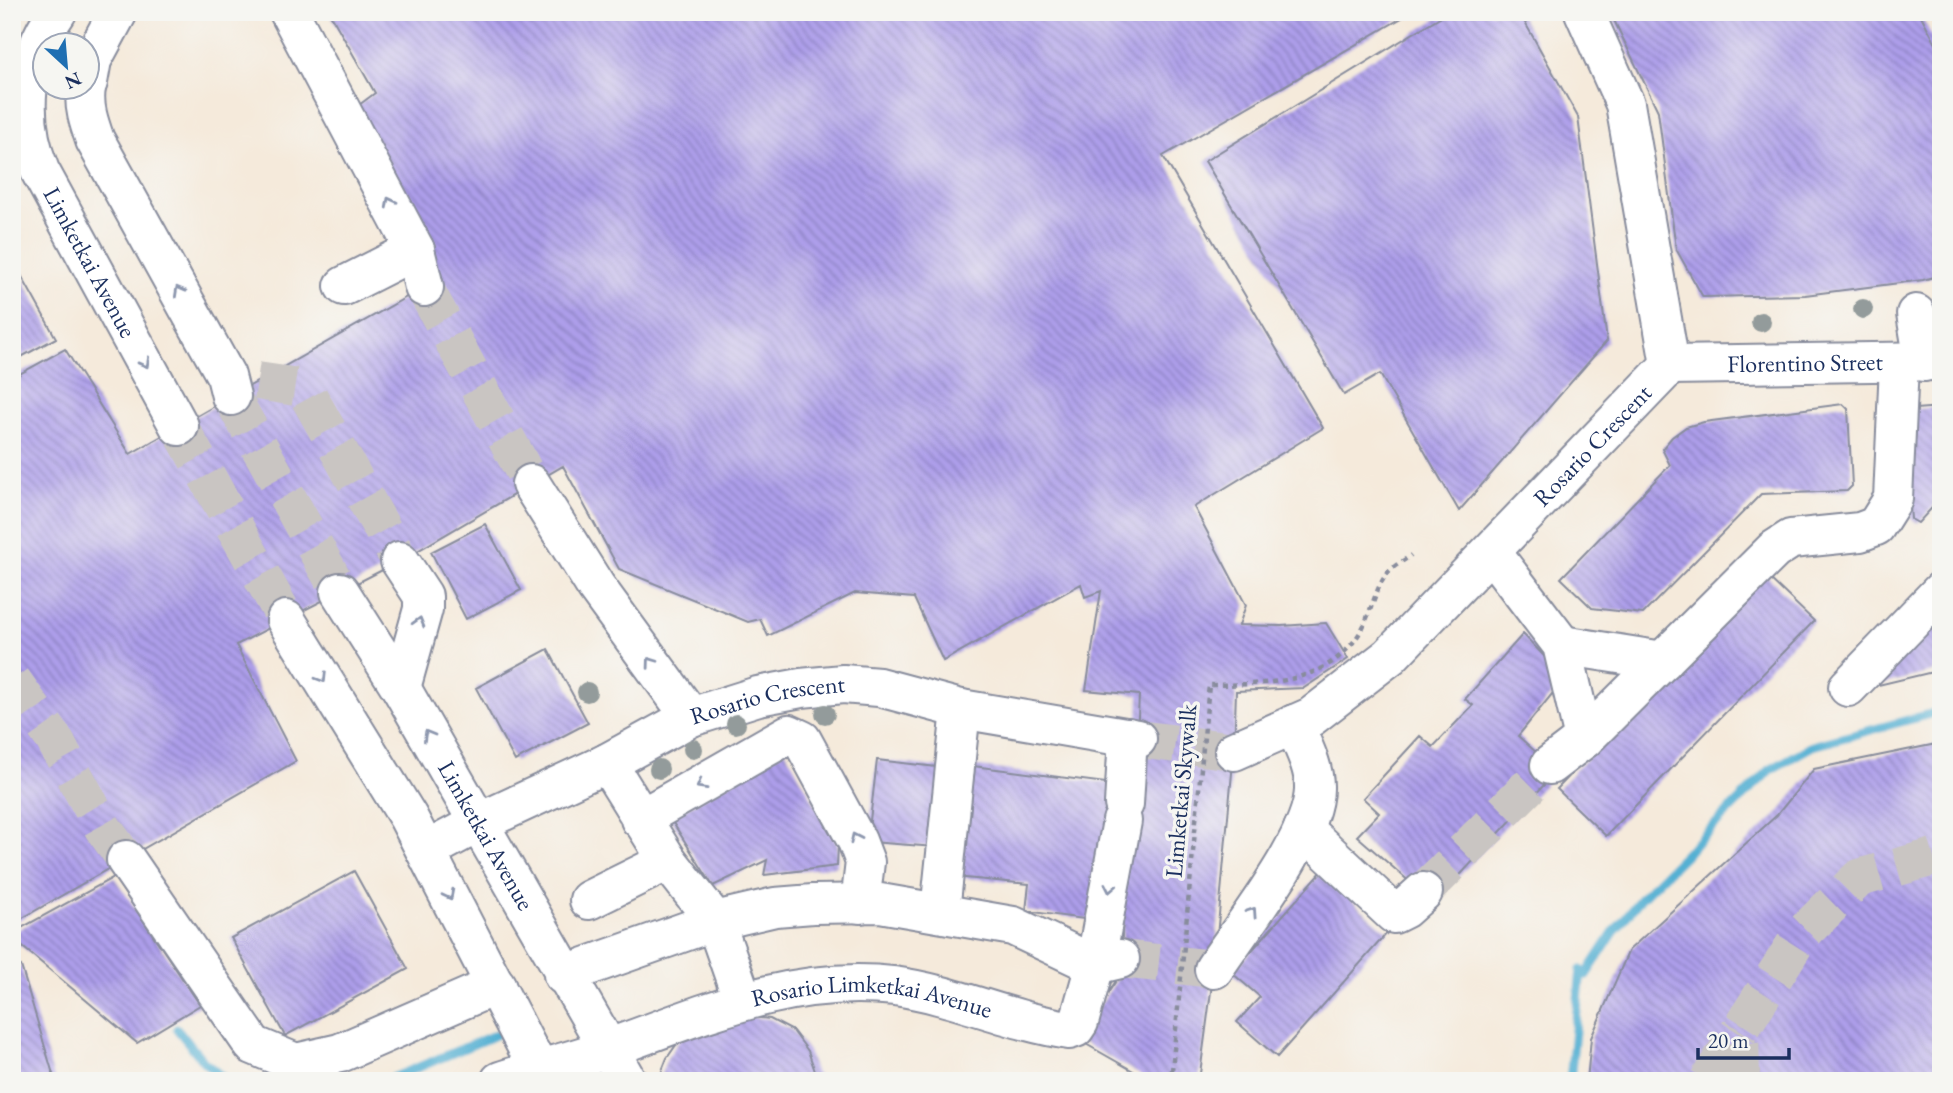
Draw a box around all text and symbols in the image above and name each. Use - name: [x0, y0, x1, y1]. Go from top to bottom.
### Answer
- north arrow: [32, 32, 102, 102]
- text: N: [60, 66, 86, 96]
- street label: Limketkai Avenue: [37, 181, 144, 343]
- one-way arrow: [384, 196, 398, 209]
- one-way arrow: [174, 286, 187, 298]
- street label: Florentino Street: [1727, 346, 1883, 379]
- one-way arrow: [136, 356, 150, 369]
- street label: Rosario Crescent: [1526, 377, 1658, 513]
- one-way arrow: [411, 617, 426, 629]
- one-way arrow: [647, 657, 659, 670]
- street label: Rosario Crescent: [686, 668, 847, 731]
- one-way arrow: [313, 670, 326, 683]
- street label: Limketkai Skywalk: [1157, 702, 1204, 879]
- one-way arrow: [423, 730, 436, 743]
- street label: Limketkai Avenue: [431, 755, 541, 916]
- one-way arrow: [695, 777, 708, 790]
- one-way arrow: [849, 833, 863, 845]
- one-way arrow: [1103, 882, 1118, 894]
- one-way arrow: [441, 888, 454, 900]
- one-way arrow: [1244, 907, 1256, 920]
- street label: Rosario Limketkai Avenue: [748, 968, 996, 1025]
- scale bar: [1698, 1016, 1788, 1060]
- text: 20 m: [1708, 1027, 1749, 1054]

